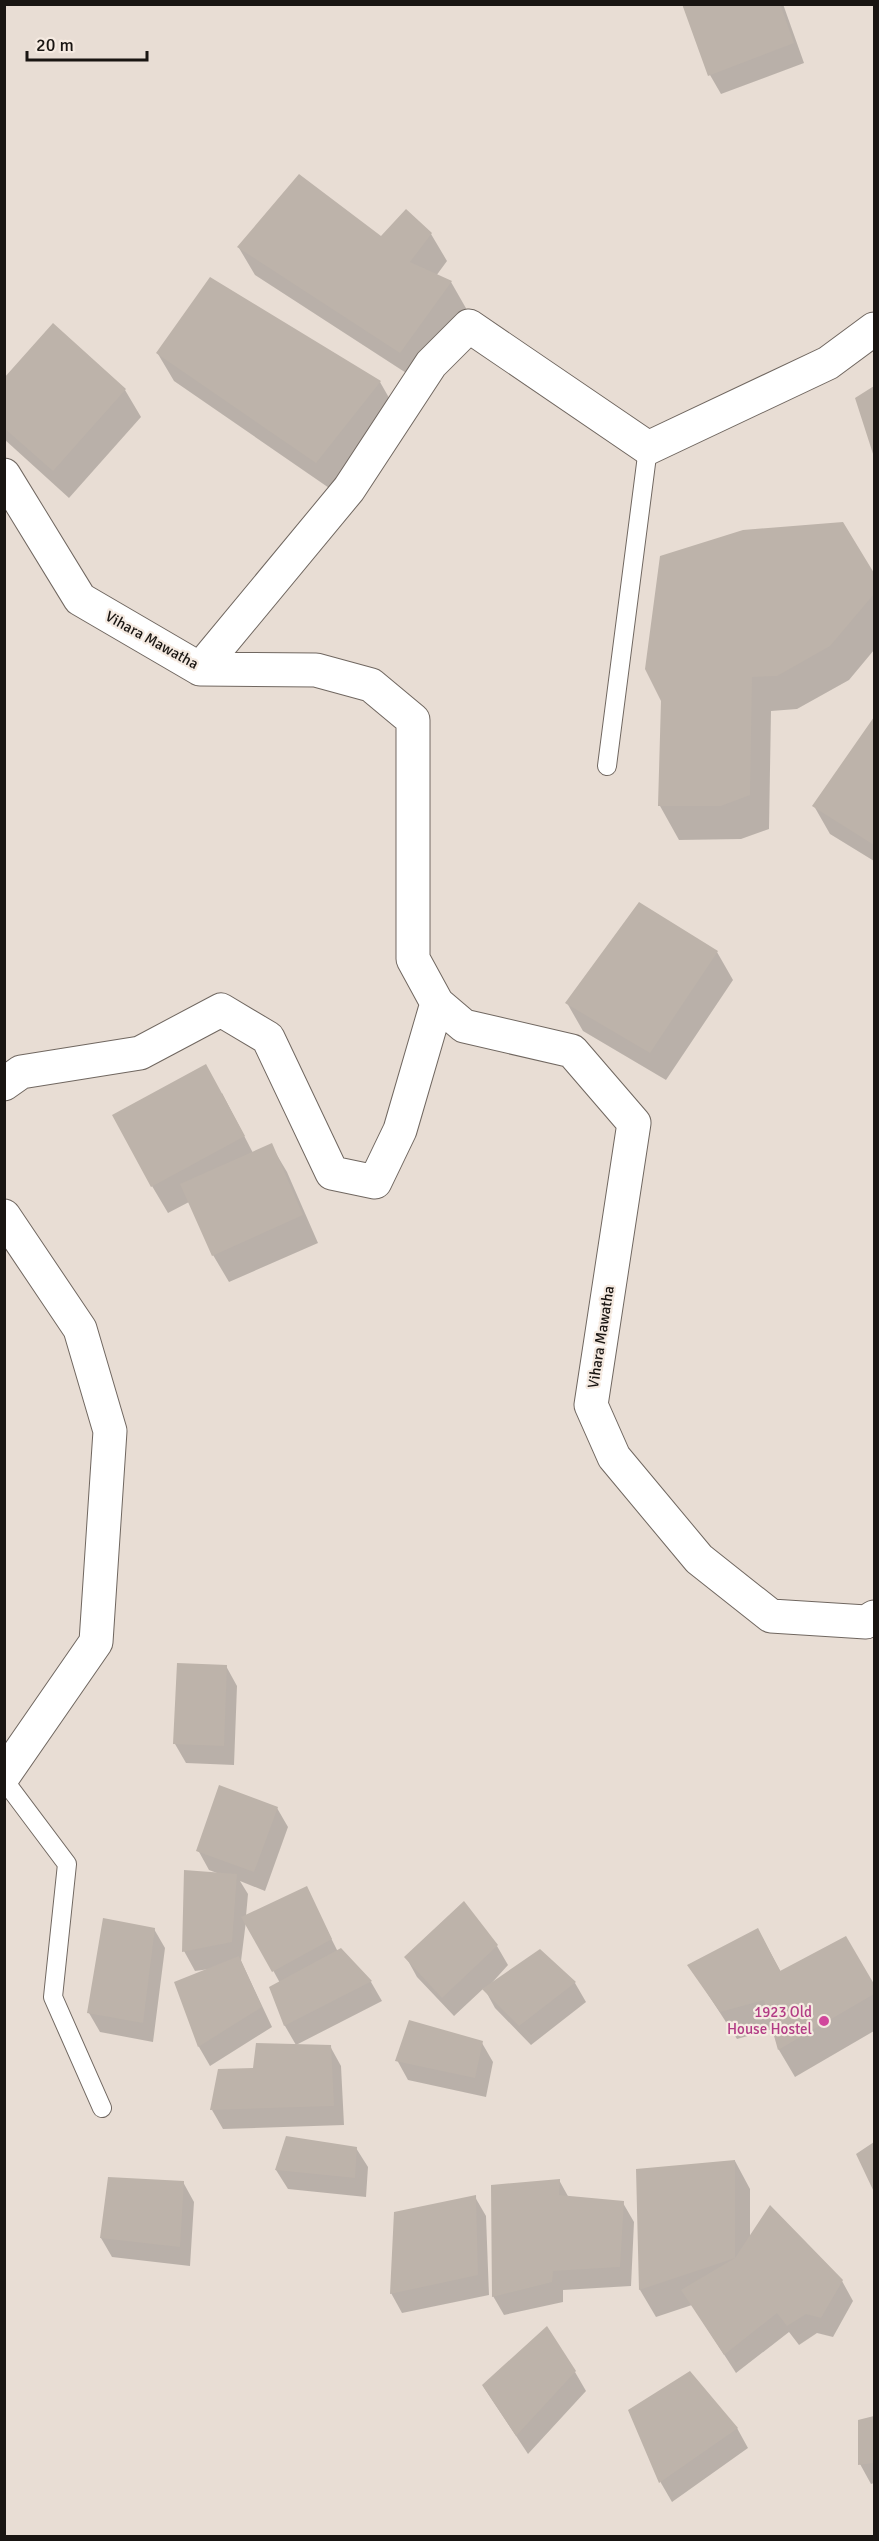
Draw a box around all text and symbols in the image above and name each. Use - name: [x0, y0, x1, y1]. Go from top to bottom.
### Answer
- scale bar: [27, 24, 147, 62]
- text: 20 m: [36, 34, 74, 56]
- street label: Vihara Mawatha: [102, 607, 202, 673]
- street label: Vihara Mawatha: [584, 1284, 618, 1390]
- place label: 1923 Old House Hostel: [727, 2003, 812, 2038]
- marker: 1923 Old House Hostel: [817, 2014, 831, 2028]

